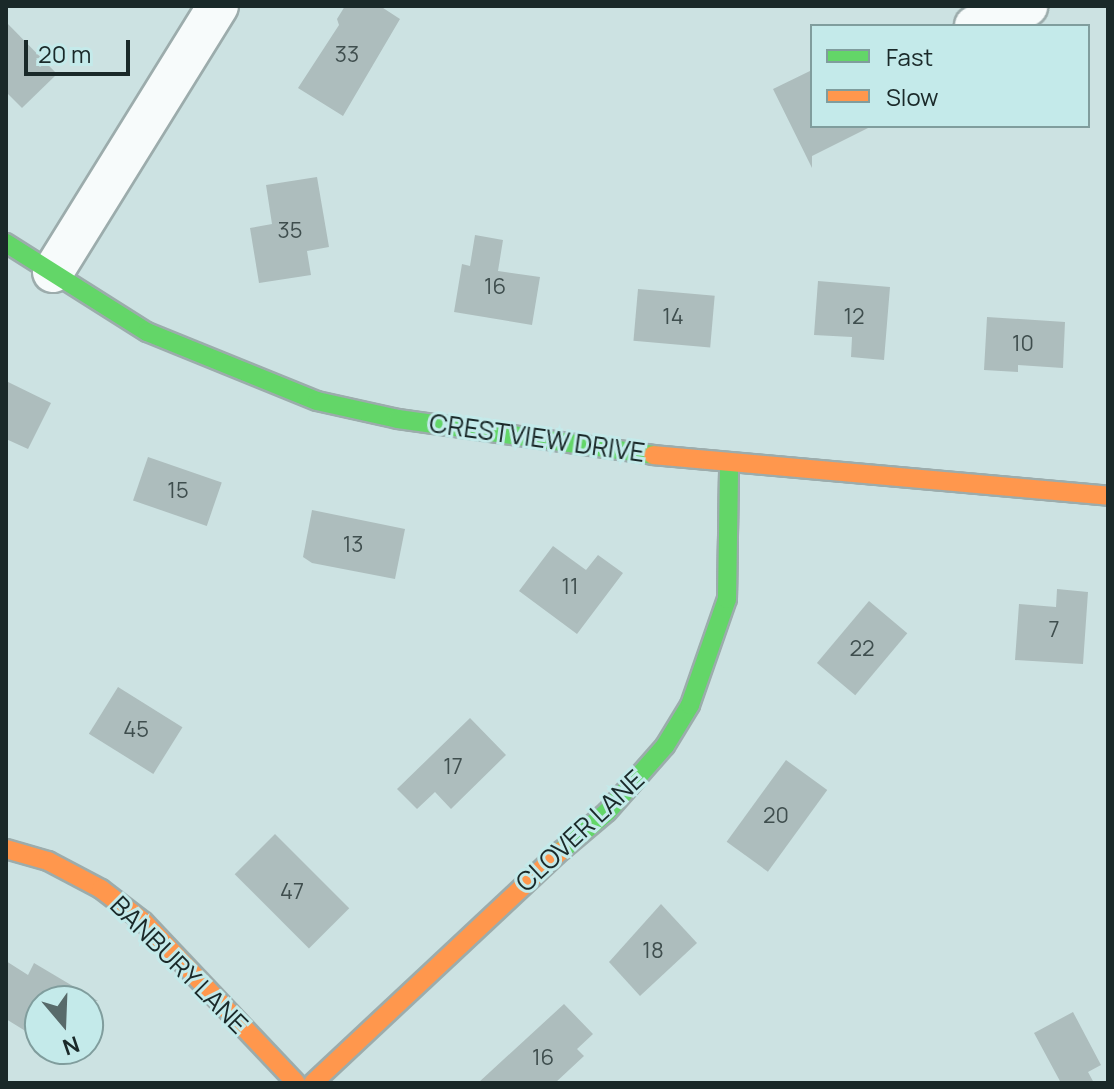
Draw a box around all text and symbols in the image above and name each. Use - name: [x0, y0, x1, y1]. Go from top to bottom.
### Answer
- scale bar: [28, 24, 134, 74]
- legend: [810, 24, 1090, 128]
- text: 20 m: [38, 37, 91, 70]
- text: Fast: [886, 40, 933, 73]
- house number: 33: [335, 42, 359, 68]
- text: Slow: [886, 80, 939, 113]
- house number: 35: [278, 218, 302, 244]
- house number: 16: [484, 274, 506, 300]
- house number: 14: [662, 304, 684, 330]
- house number: 12: [843, 304, 865, 330]
- house number: 10: [1012, 331, 1034, 357]
- street label: CRESTVIEW DRIVE: [427, 407, 647, 469]
- house number: 15: [167, 478, 189, 504]
- house number: 13: [343, 532, 363, 558]
- house number: 11: [561, 574, 579, 600]
- house number: 7: [1048, 617, 1060, 643]
- house number: 22: [849, 636, 875, 662]
- house number: 45: [123, 717, 149, 743]
- house number: 17: [443, 754, 463, 780]
- street label: CLOVER LANE: [509, 764, 651, 898]
- house number: 20: [763, 803, 789, 829]
- house number: 47: [280, 879, 304, 905]
- street label: BANBURY LANE: [103, 889, 255, 1041]
- house number: 18: [642, 938, 664, 964]
- north arrow: [24, 985, 104, 1065]
- text: N: [59, 1029, 84, 1063]
- house number: 16: [532, 1045, 554, 1071]

